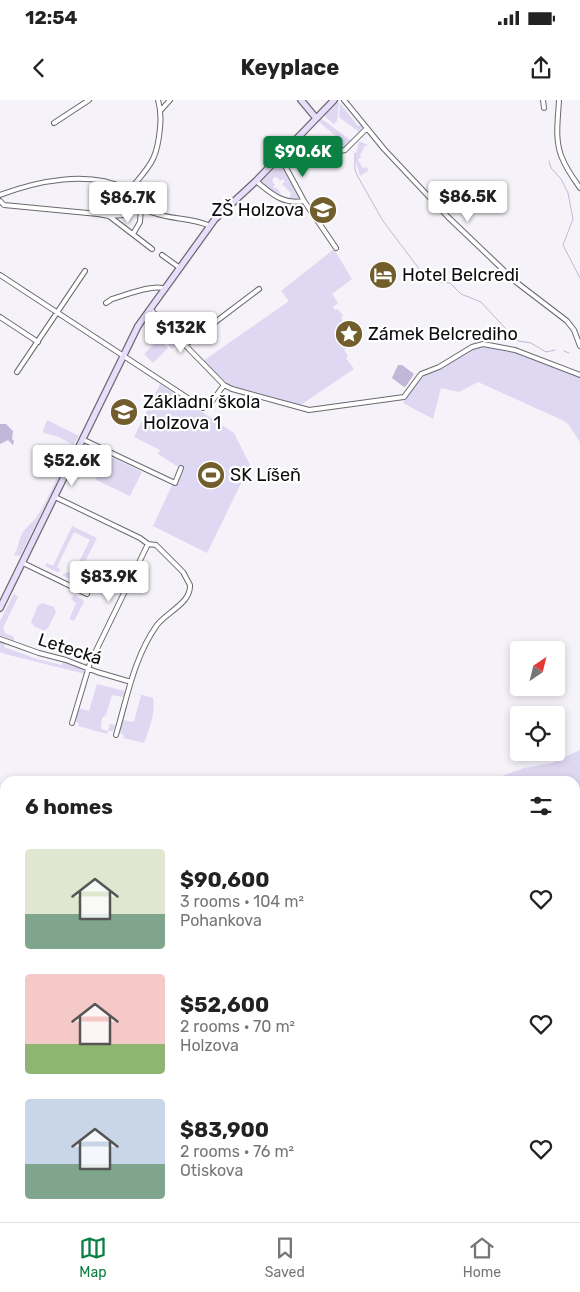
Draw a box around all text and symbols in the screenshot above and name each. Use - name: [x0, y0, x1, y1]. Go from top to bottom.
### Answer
- text: 12:54: [25, 6, 78, 29]
- icon: back: [25, 54, 53, 82]
- text: Keyplace: [241, 54, 339, 81]
- icon: share: [527, 54, 555, 82]
- pin: $90.6K: [262, 136, 344, 178]
- text: $90.6K: [274, 142, 332, 161]
- pin: $86.5K: [427, 180, 509, 223]
- pin: $86.7K: [87, 182, 169, 224]
- text: $86.5K: [439, 187, 497, 206]
- text: $86.7K: [100, 188, 156, 207]
- school or university icon: ZŠ Holzova: [308, 195, 338, 225]
- place label: ZŠ Holzova: [211, 199, 304, 221]
- hotel icon: Hotel Belcredi: [368, 260, 398, 290]
- place label: Hotel Belcredi: [402, 264, 519, 286]
- pin: $132K: [146, 312, 216, 354]
- text: $132K: [156, 318, 206, 337]
- place icon: Zámek Belcrediho: [334, 319, 364, 349]
- place label: Zámek Belcrediho: [368, 323, 518, 345]
- place label: Základní škola Holzova 1: [143, 391, 260, 434]
- school or university icon: Základní škola Holzova 1: [109, 397, 139, 427]
- pin: $52.6K: [31, 444, 113, 487]
- text: $52.6K: [44, 451, 100, 470]
- sports icon: SK Líšeň: [196, 460, 226, 490]
- place label: SK Líšeň: [230, 464, 301, 486]
- pin: $83.9K: [68, 560, 150, 603]
- text: $83.9K: [81, 567, 137, 586]
- street label: Letecká: [35, 628, 105, 670]
- north arrow: [510, 641, 565, 696]
- map controls: [510, 641, 565, 761]
- button: locate: [510, 706, 565, 761]
- icon: filters: [527, 792, 555, 820]
- text: 6 homes: [25, 794, 113, 819]
- text: $90,600: [180, 867, 270, 892]
- icon: home: [65, 869, 125, 929]
- icon: heart: [527, 885, 555, 913]
- text: 3 rooms · 104 m²: [180, 892, 304, 911]
- text: Pohankova: [180, 911, 262, 930]
- text: $52,600: [180, 992, 269, 1017]
- icon: home: [65, 994, 125, 1054]
- icon: heart: [527, 1010, 555, 1038]
- text: 2 rooms · 70 m²: [180, 1017, 295, 1036]
- text: Holzova: [180, 1036, 239, 1055]
- text: $83,900: [180, 1117, 269, 1142]
- icon: home: [65, 1119, 125, 1179]
- icon: heart: [527, 1135, 555, 1163]
- text: 2 rooms · 76 m²: [180, 1142, 294, 1161]
- text: Otiskova: [180, 1161, 243, 1180]
- tab: Map: [79, 1234, 107, 1281]
- tab: Saved: [265, 1234, 305, 1281]
- tab: Home: [463, 1234, 501, 1281]

